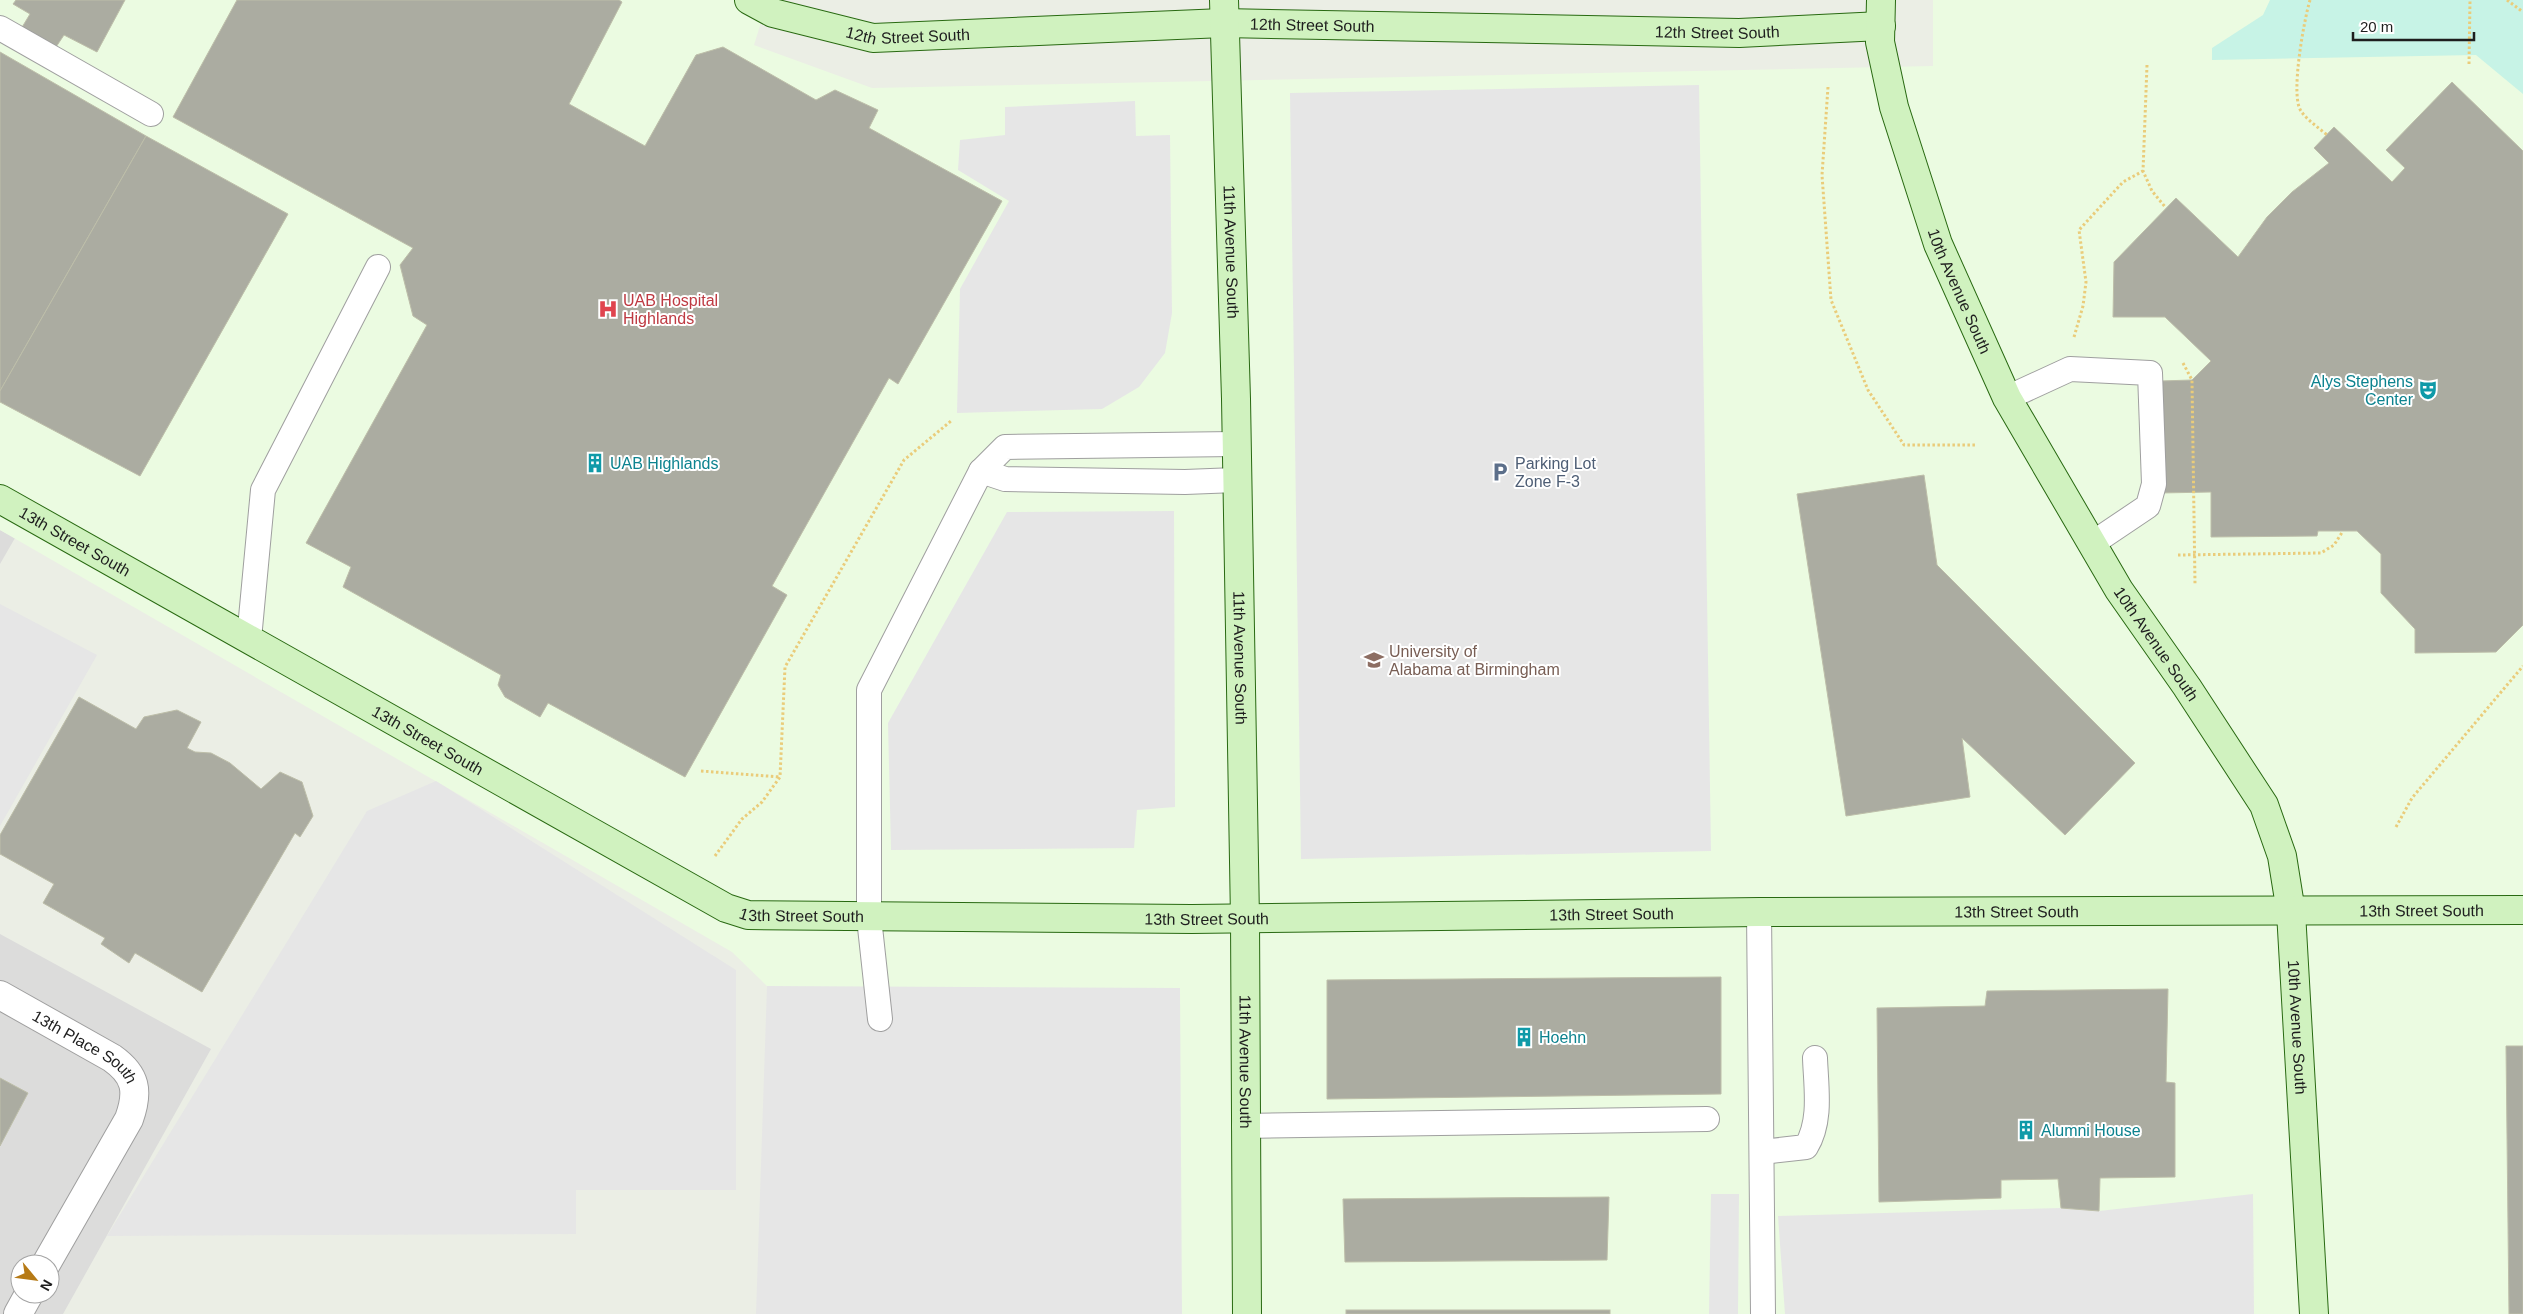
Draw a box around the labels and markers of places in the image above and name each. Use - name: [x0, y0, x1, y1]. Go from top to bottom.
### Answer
- place label: UAB Hospital Highlands: [623, 292, 718, 327]
- hospital icon: UAB Hospital Highlands: [597, 298, 619, 320]
- place label: Alys Stephens Center: [2311, 373, 2414, 408]
- theatre icon: Alys Stephens Center: [2417, 379, 2439, 401]
- building icon: UAB Highlands: [584, 452, 606, 474]
- place label: UAB Highlands: [610, 455, 719, 472]
- place label: Parking Lot Zone F-3: [1515, 455, 1596, 490]
- parking icon: Parking Lot Zone F-3: [1489, 461, 1511, 483]
- place label: University of Alabama at Birmingham: [1389, 643, 1560, 678]
- school or university icon: University of Alabama at Birmingham: [1363, 649, 1385, 671]
- building icon: Hoehn: [1513, 1026, 1535, 1048]
- place label: Hoehn: [1539, 1029, 1586, 1046]
- building icon: Alumni House: [2015, 1119, 2037, 1141]
- place label: Alumni House: [2041, 1122, 2141, 1139]

